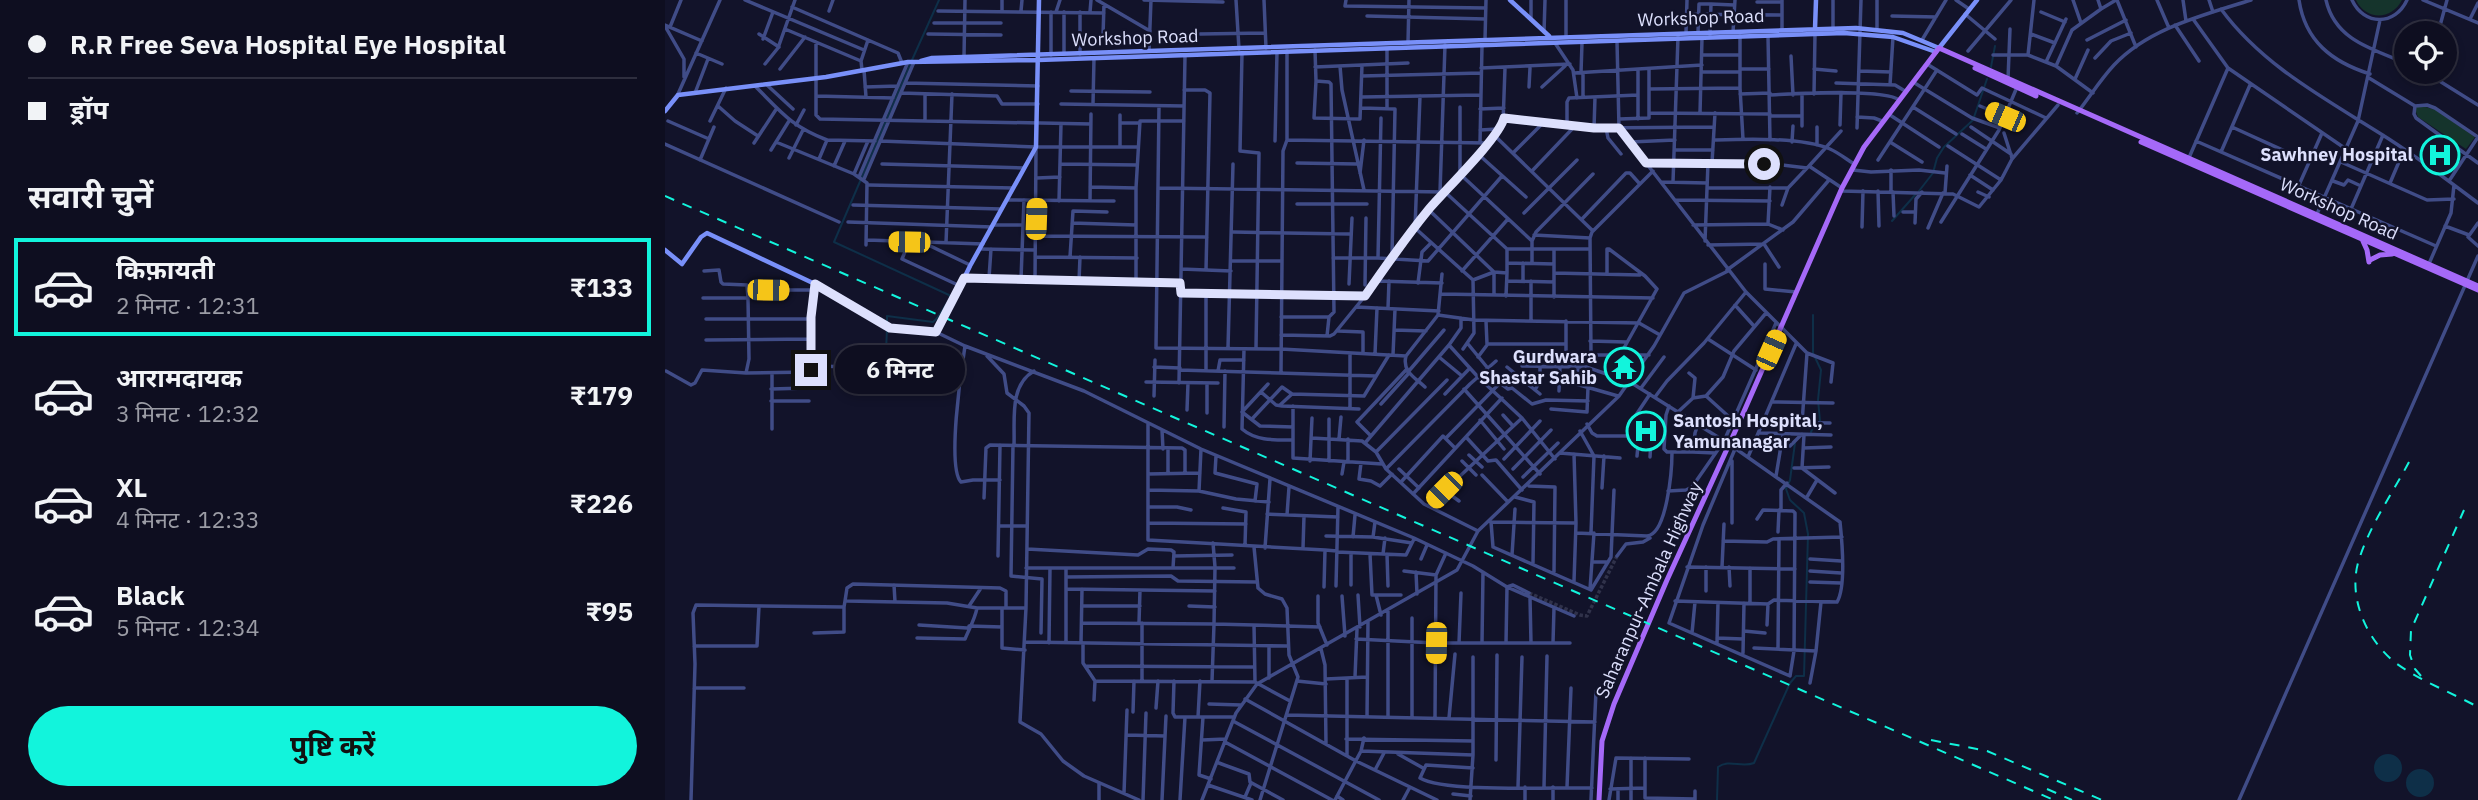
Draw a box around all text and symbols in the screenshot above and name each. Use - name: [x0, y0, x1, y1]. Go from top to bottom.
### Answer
- street label: Workshop Road: [1637, 4, 1765, 31]
- map controls: [2394, 21, 2457, 84]
- button: locate: [2394, 21, 2457, 84]
- street label: Workshop Road: [1071, 24, 1199, 51]
- text: R.R Free Seva Hospital Eye Hospital: [70, 27, 506, 61]
- text: ड्रॉप: [70, 92, 108, 126]
- car: [1982, 99, 2029, 135]
- hospital icon: Sawhney Hospital: [2419, 134, 2461, 176]
- place label: Sawhney Hospital: [2260, 143, 2414, 166]
- route start: [1748, 148, 1780, 180]
- street label: Workshop Road: [2277, 172, 2402, 245]
- text: सवारी चुनें: [28, 175, 153, 217]
- car: [1025, 198, 1048, 240]
- car: [888, 231, 931, 253]
- text: किफ़ायती: [116, 252, 215, 286]
- icon: car: [32, 256, 95, 319]
- text: ₹133: [570, 270, 633, 304]
- car: [747, 279, 790, 301]
- text: 2 मिनट · 12:31: [116, 290, 260, 320]
- car: [1753, 327, 1790, 373]
- place label: Gurdwara Shastar Sahib: [1479, 345, 1597, 389]
- callout: 6 मिनट: [835, 346, 965, 394]
- temple icon: Gurdwara Shastar Sahib: [1603, 346, 1645, 388]
- route end: [795, 354, 827, 386]
- text: 6 मिनट: [866, 354, 934, 384]
- text: आरामदायक: [116, 360, 242, 394]
- icon: car: [32, 364, 95, 427]
- text: ₹179: [570, 378, 633, 412]
- text: 3 मिनट · 12:32: [116, 398, 260, 428]
- place label: Santosh Hospital, Yamunanagar: [1673, 409, 1823, 453]
- hospital icon: Santosh Hospital, Yamunanagar: [1625, 410, 1667, 452]
- car: [1422, 468, 1467, 512]
- text: XL: [116, 470, 147, 504]
- icon: car: [32, 472, 95, 535]
- street label: Saharanpur-Ambala Highway: [1590, 478, 1707, 702]
- text: ₹226: [570, 486, 633, 520]
- text: 4 मिनट · 12:33: [116, 504, 260, 534]
- text: Black: [116, 578, 184, 612]
- icon: car: [32, 580, 95, 643]
- text: ₹95: [585, 594, 633, 628]
- text: 5 मिनट · 12:34: [116, 612, 260, 642]
- car: [1426, 622, 1447, 664]
- button: पुष्टि करें: [28, 706, 637, 786]

